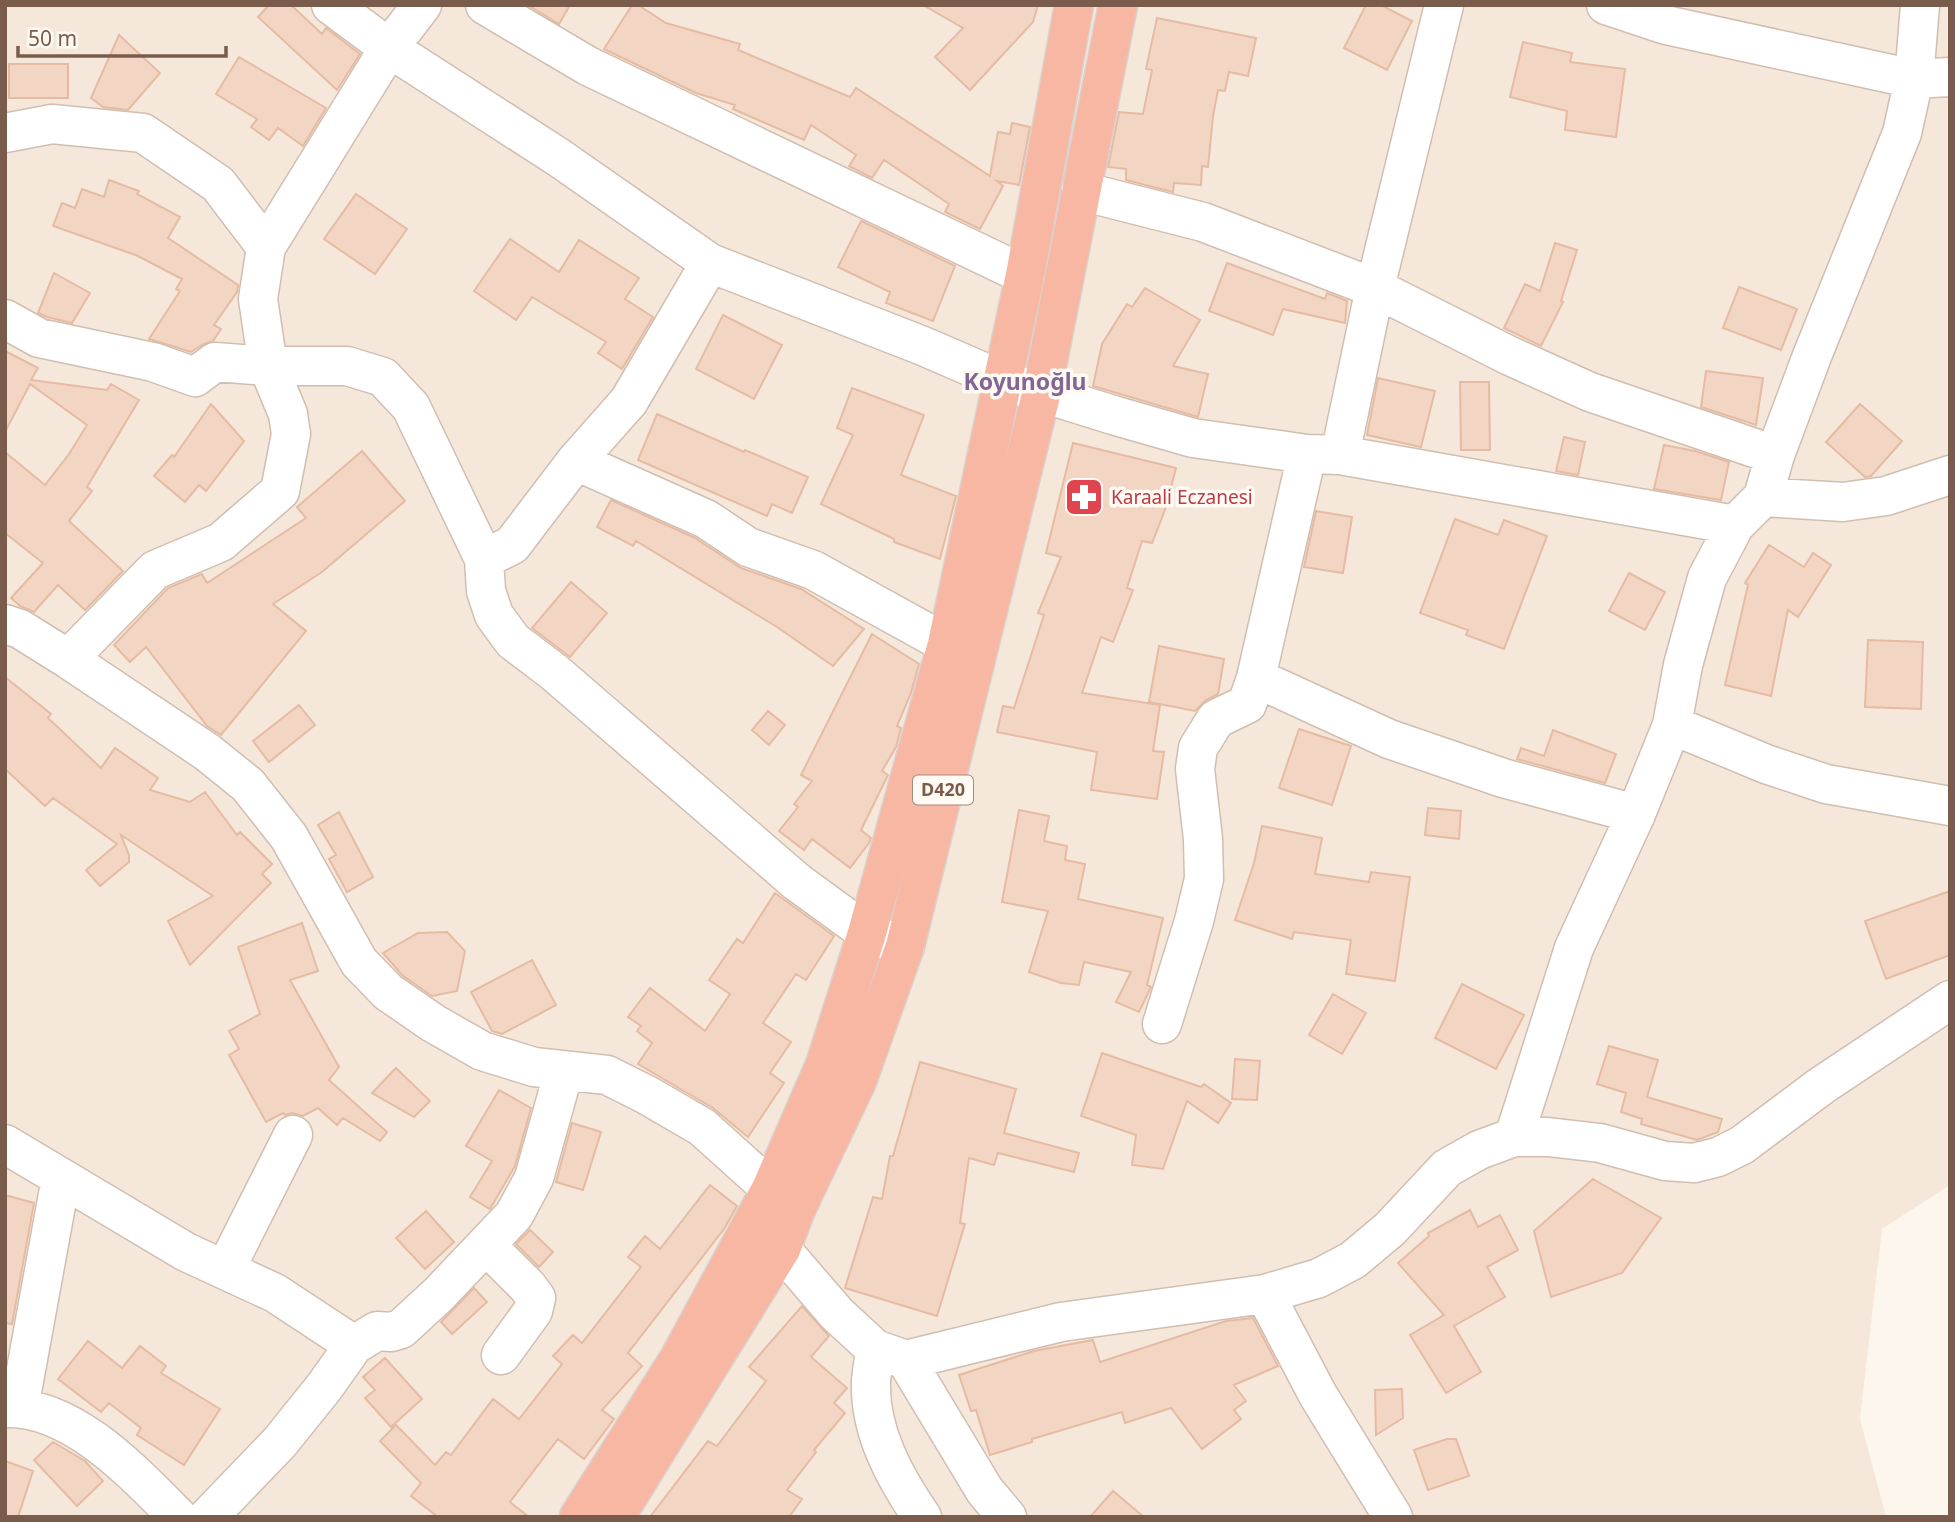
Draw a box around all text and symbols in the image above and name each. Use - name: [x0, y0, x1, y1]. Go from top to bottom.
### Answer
- scale bar: [18, 14, 226, 58]
- text: 50 m: [28, 24, 77, 52]
- district label: Koyunoğlu: [964, 365, 1086, 397]
- pharmacy icon: Karaali Eczanesi: [1063, 476, 1105, 518]
- place label: Karaali Eczanesi: [1111, 484, 1253, 510]
- road number: D420: [913, 776, 973, 804]

